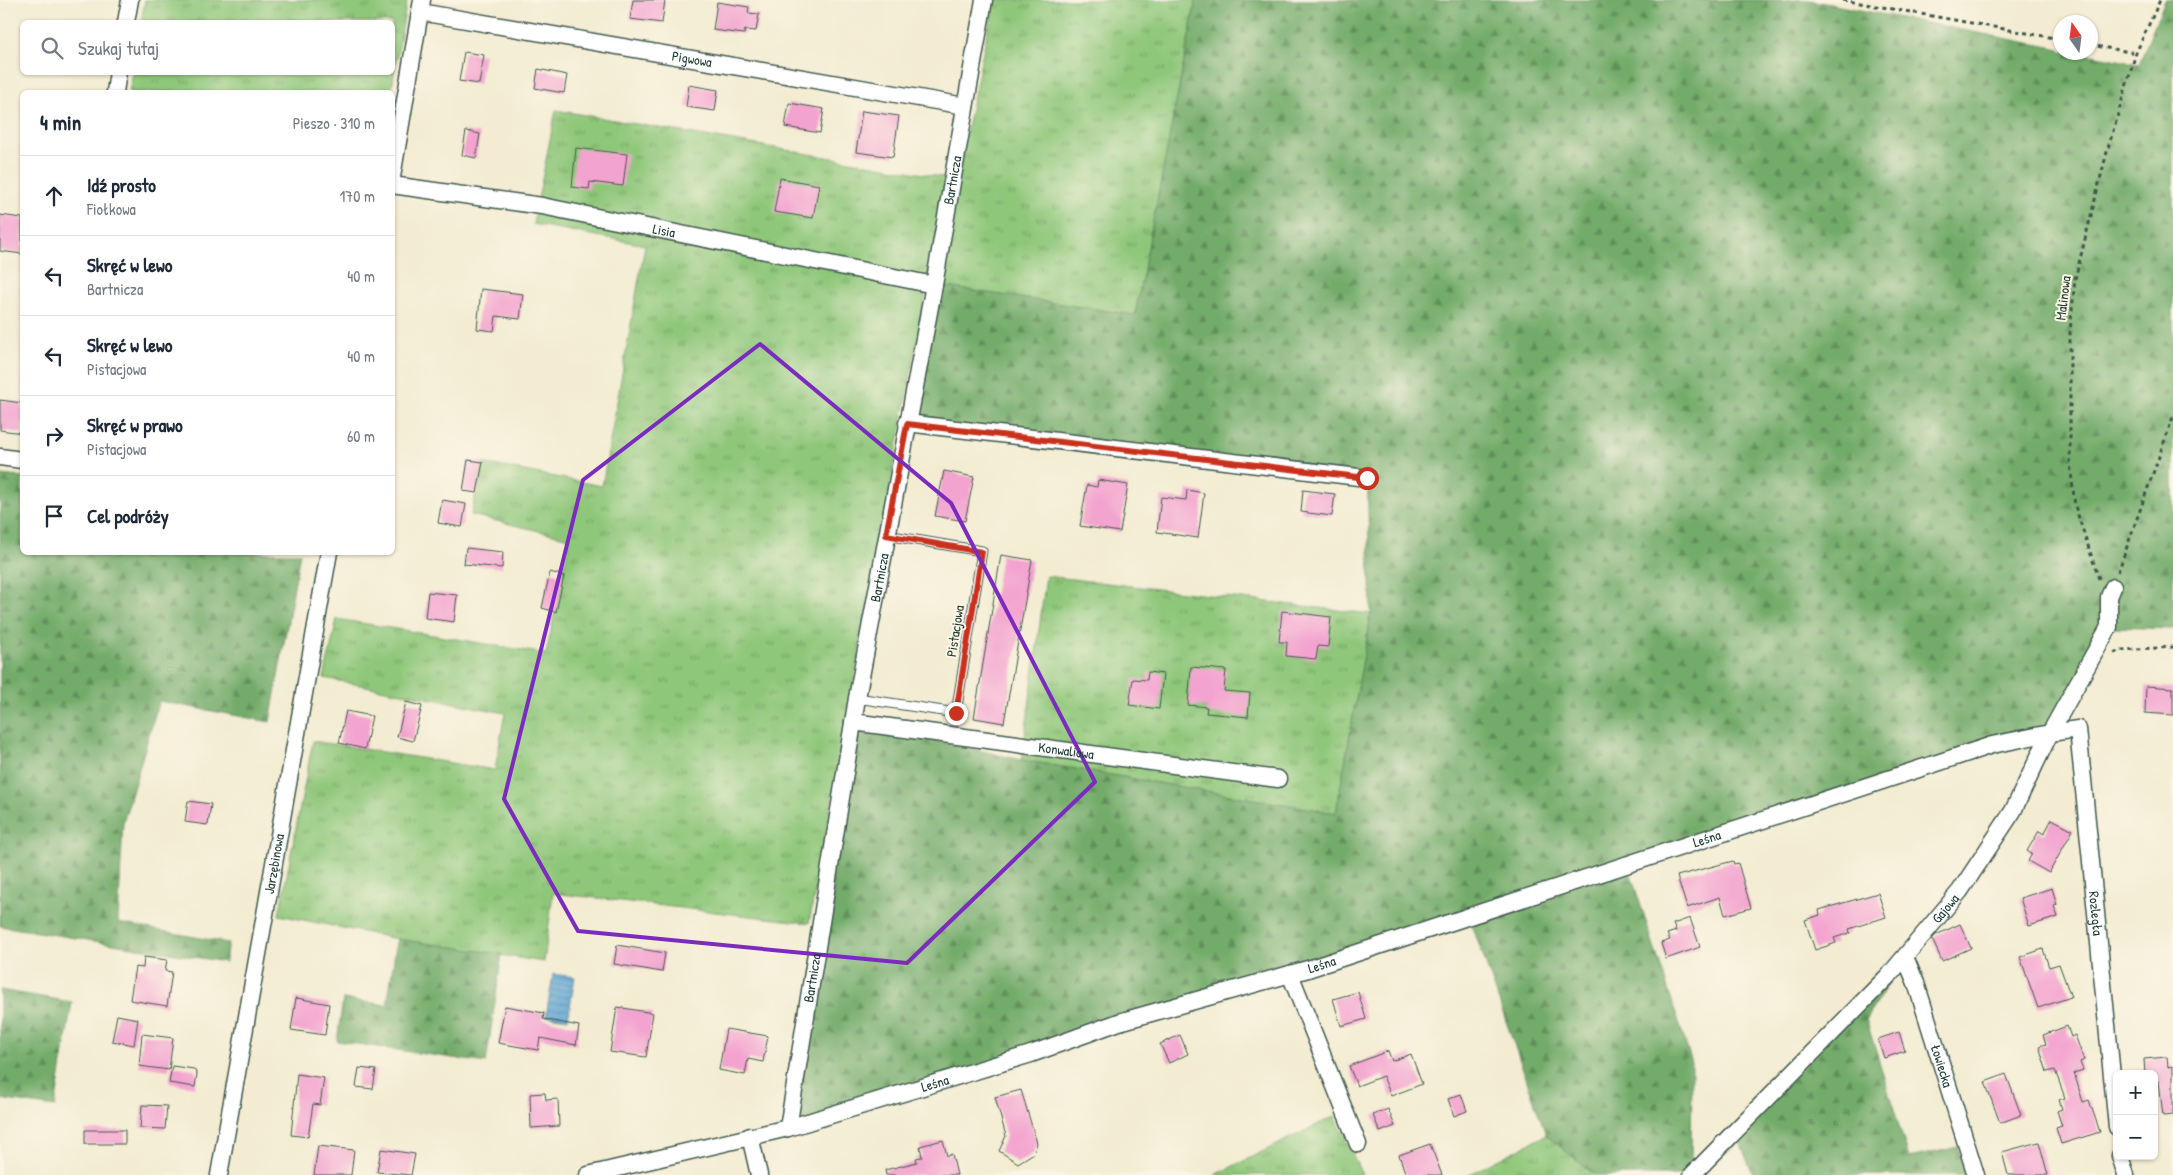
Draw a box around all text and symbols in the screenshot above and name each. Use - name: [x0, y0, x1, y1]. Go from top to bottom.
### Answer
- north arrow: [2053, 15, 2098, 60]
- search box: [20, 20, 395, 75]
- icon: search: [38, 34, 66, 62]
- text: Szukaj tutaj: [78, 35, 159, 61]
- street label: Pigwowa: [671, 46, 714, 71]
- text: 4 min: [40, 108, 81, 137]
- text: Pieszo · 310 m: [293, 112, 375, 134]
- street label: Bartnicza: [938, 154, 966, 206]
- text: Idź prosto: [87, 172, 156, 198]
- icon: ahead: [40, 182, 68, 210]
- text: 170 m: [340, 185, 375, 207]
- text: Fiołkowa: [87, 198, 136, 220]
- street label: Lisia: [651, 219, 678, 242]
- text: Skręć w lewo: [87, 252, 172, 278]
- icon: left: [40, 262, 68, 290]
- text: 40 m: [347, 265, 375, 287]
- street label: Malinowa: [2050, 274, 2075, 321]
- text: Bartnicza: [87, 278, 143, 300]
- text: Skręć w lewo: [87, 332, 172, 358]
- icon: left: [40, 342, 68, 370]
- text: 40 m: [347, 345, 375, 367]
- text: Pistacjowa: [87, 358, 146, 380]
- text: Skręć w prawo: [87, 412, 183, 438]
- icon: right: [40, 422, 68, 450]
- text: 60 m: [347, 425, 375, 447]
- text: Pistacjowa: [87, 438, 146, 460]
- route start: [1356, 467, 1379, 490]
- icon: arrive: [40, 502, 68, 530]
- text: Cel podróży: [87, 503, 169, 529]
- street label: Bartnicza: [865, 551, 893, 603]
- street label: Pistacjowa: [941, 603, 969, 658]
- route end: [945, 702, 968, 725]
- street label: Konwaliowa: [1037, 737, 1096, 763]
- street label: Leśna: [1690, 824, 1723, 851]
- street label: Jarzębinowa: [259, 832, 288, 895]
- street label: Gajowa: [1927, 889, 1963, 927]
- street label: Rozległa: [2085, 890, 2108, 937]
- street label: Leśna: [1305, 950, 1338, 977]
- street label: Bartnicza: [798, 952, 825, 1004]
- street label: Łowiecka: [1927, 1042, 1958, 1090]
- street label: Leśna: [919, 1069, 951, 1096]
- map controls: [2113, 1070, 2158, 1160]
- button: +: [2113, 1070, 2158, 1115]
- button: −: [2113, 1115, 2158, 1160]

